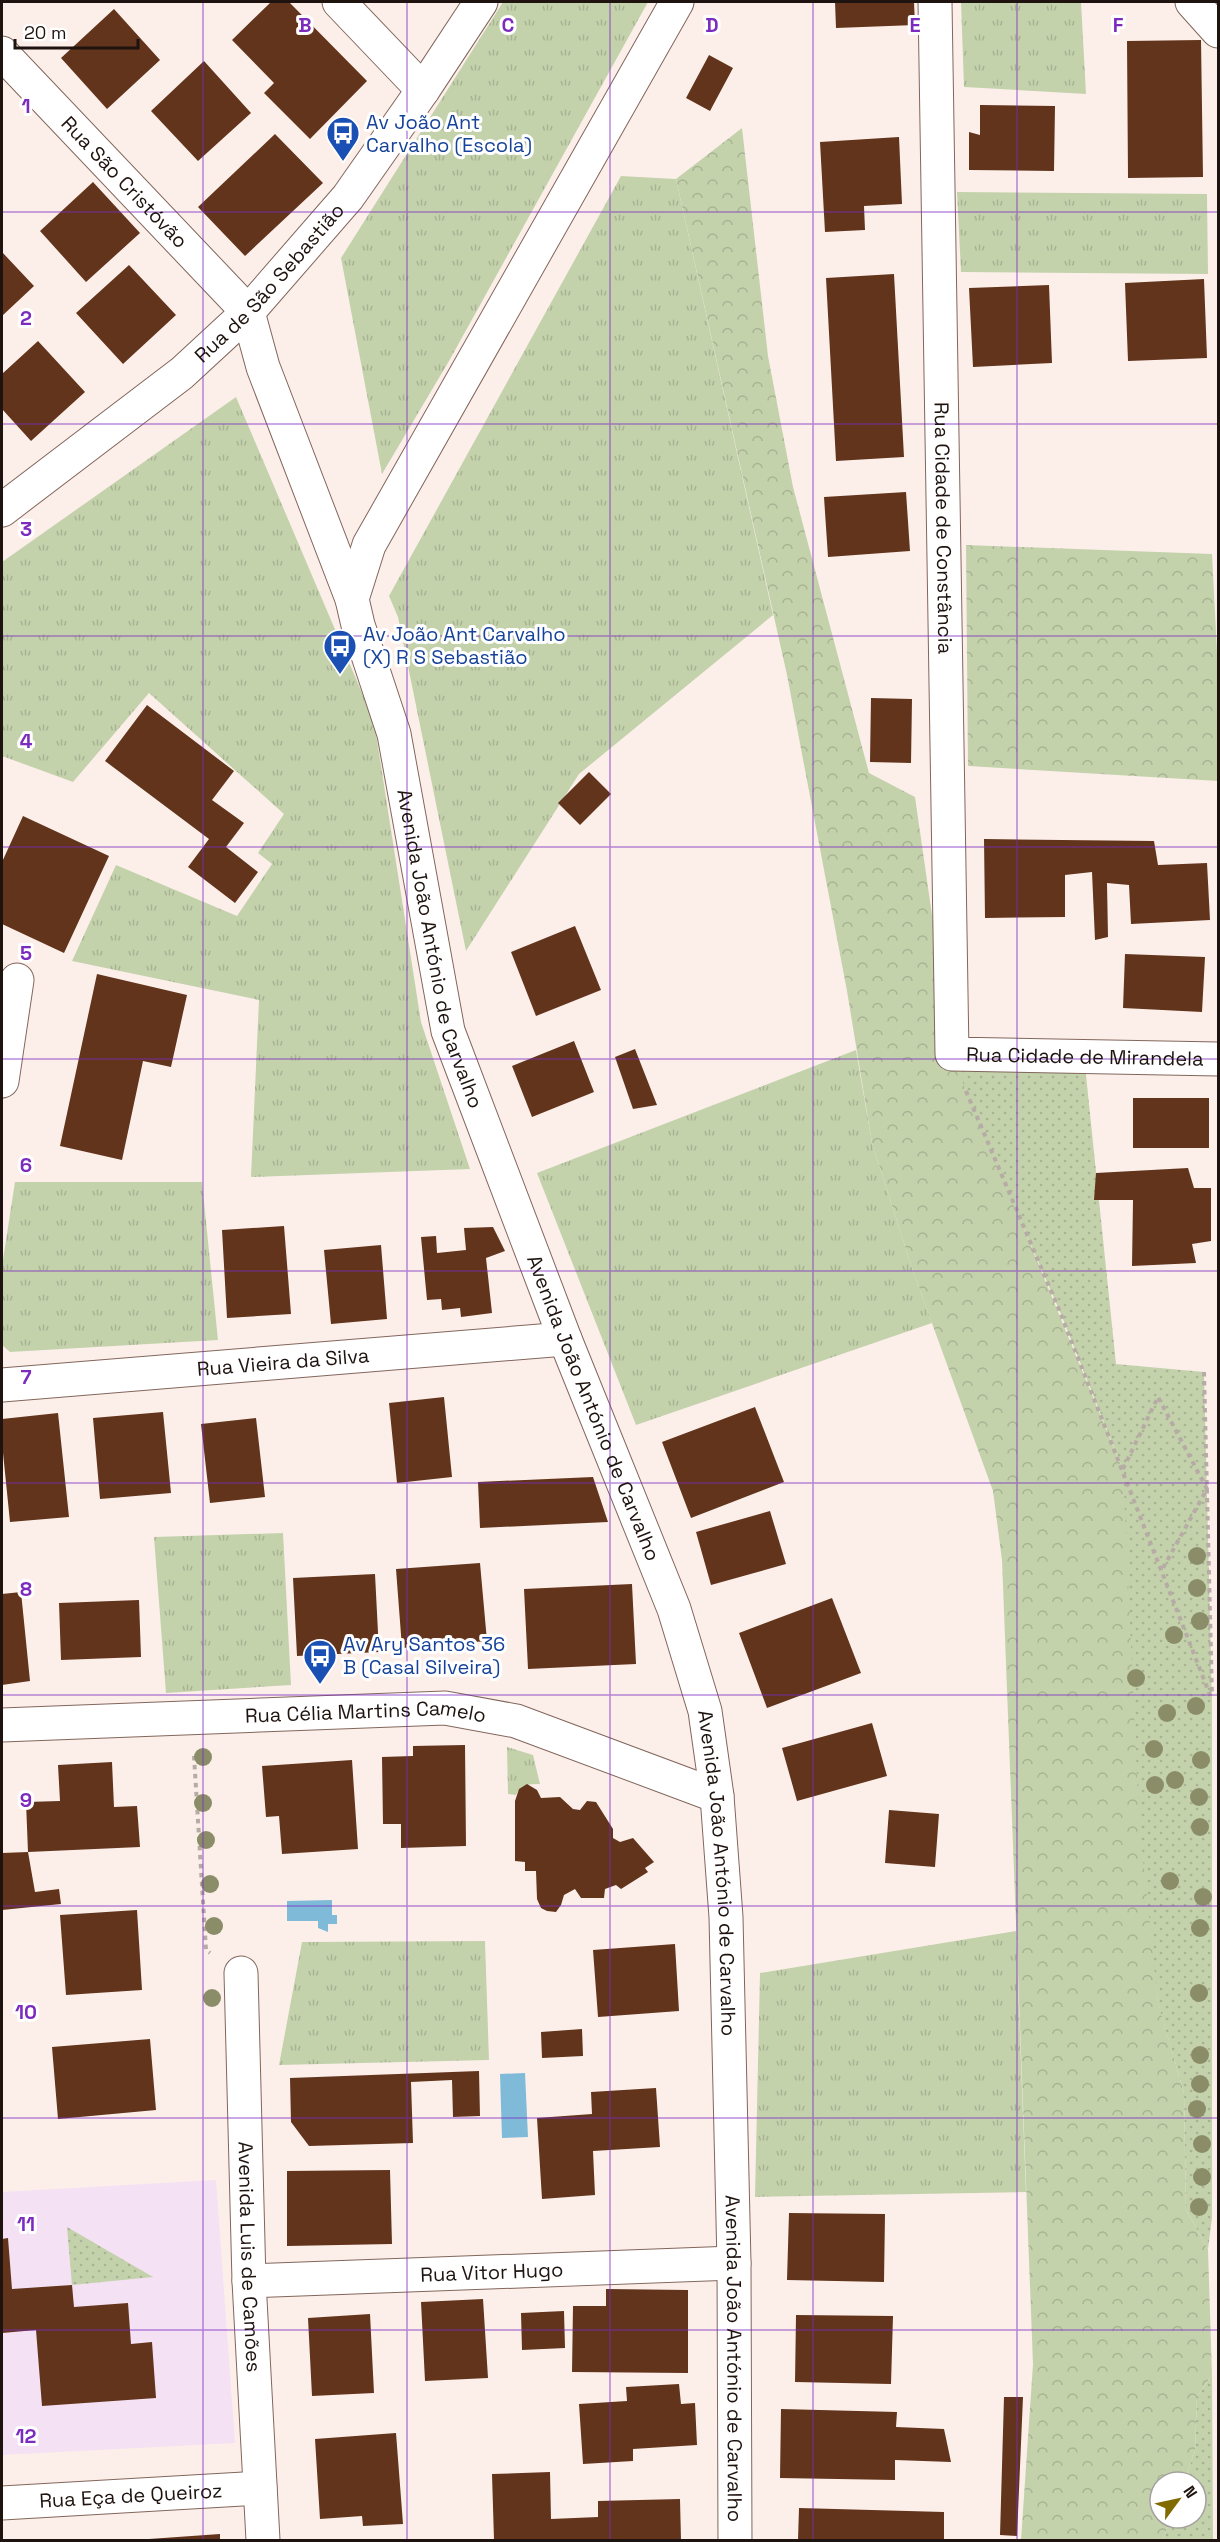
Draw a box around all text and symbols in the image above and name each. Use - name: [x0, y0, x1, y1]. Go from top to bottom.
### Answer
- scale bar: [15, 12, 138, 50]
- text: B: [298, 12, 312, 38]
- text: C: [502, 12, 515, 38]
- text: D: [705, 12, 719, 38]
- text: E: [909, 12, 921, 38]
- text: F: [1113, 12, 1124, 38]
- text: 20 m: [24, 21, 67, 44]
- text: 1: [21, 93, 31, 119]
- place label: Av João Ant Carvalho (Escola): [366, 109, 532, 158]
- street label: Rua São Cristóvão: [56, 110, 194, 254]
- bus stop icon: Av João Ant Carvalho (Escola): [325, 115, 361, 162]
- street label: Rua de São Sebastião: [189, 198, 350, 368]
- text: 2: [20, 305, 32, 331]
- street label: Rua Cidade de Constância: [928, 402, 959, 654]
- text: 3: [20, 516, 32, 542]
- place label: Av João Ant Carvalho (X) R S Sebastião: [363, 621, 566, 670]
- bus stop icon: Av João Ant Carvalho (X) R S Sebastião: [322, 628, 358, 675]
- text: 4: [20, 728, 33, 754]
- street label: Avenida João António de Carvalho: [391, 787, 489, 1112]
- text: 5: [20, 940, 32, 966]
- street label: Rua Cidade de Mirandela: [966, 1041, 1204, 1072]
- text: 6: [20, 1152, 32, 1178]
- street label: Avenida João António de Carvalho: [521, 1251, 666, 1565]
- street label: Rua Vieira da Silva: [196, 1342, 370, 1382]
- text: 7: [20, 1364, 32, 1390]
- text: 8: [20, 1576, 32, 1602]
- place label: Av Ary Santos 36 B (Casal Silveira): [343, 1631, 505, 1680]
- bus stop icon: Av Ary Santos 36 B (Casal Silveira): [302, 1638, 338, 1685]
- street label: Rua Célia Martins Camelo: [244, 1694, 488, 1729]
- street label: Avenida João António de Carvalho: [692, 1708, 742, 2036]
- text: 9: [20, 1787, 32, 1813]
- text: 10: [15, 1999, 37, 2025]
- street label: Avenida Luis de Camões: [232, 2141, 267, 2373]
- street label: Avenida João António de Carvalho: [719, 2195, 748, 2522]
- text: 11: [17, 2211, 35, 2237]
- street label: Rua Vitor Hugo: [420, 2256, 564, 2288]
- text: 12: [16, 2423, 37, 2449]
- north arrow: [1148, 2470, 1208, 2530]
- street label: Rua Eça de Queiroz: [39, 2477, 223, 2514]
- text: N: [1178, 2482, 1202, 2502]

